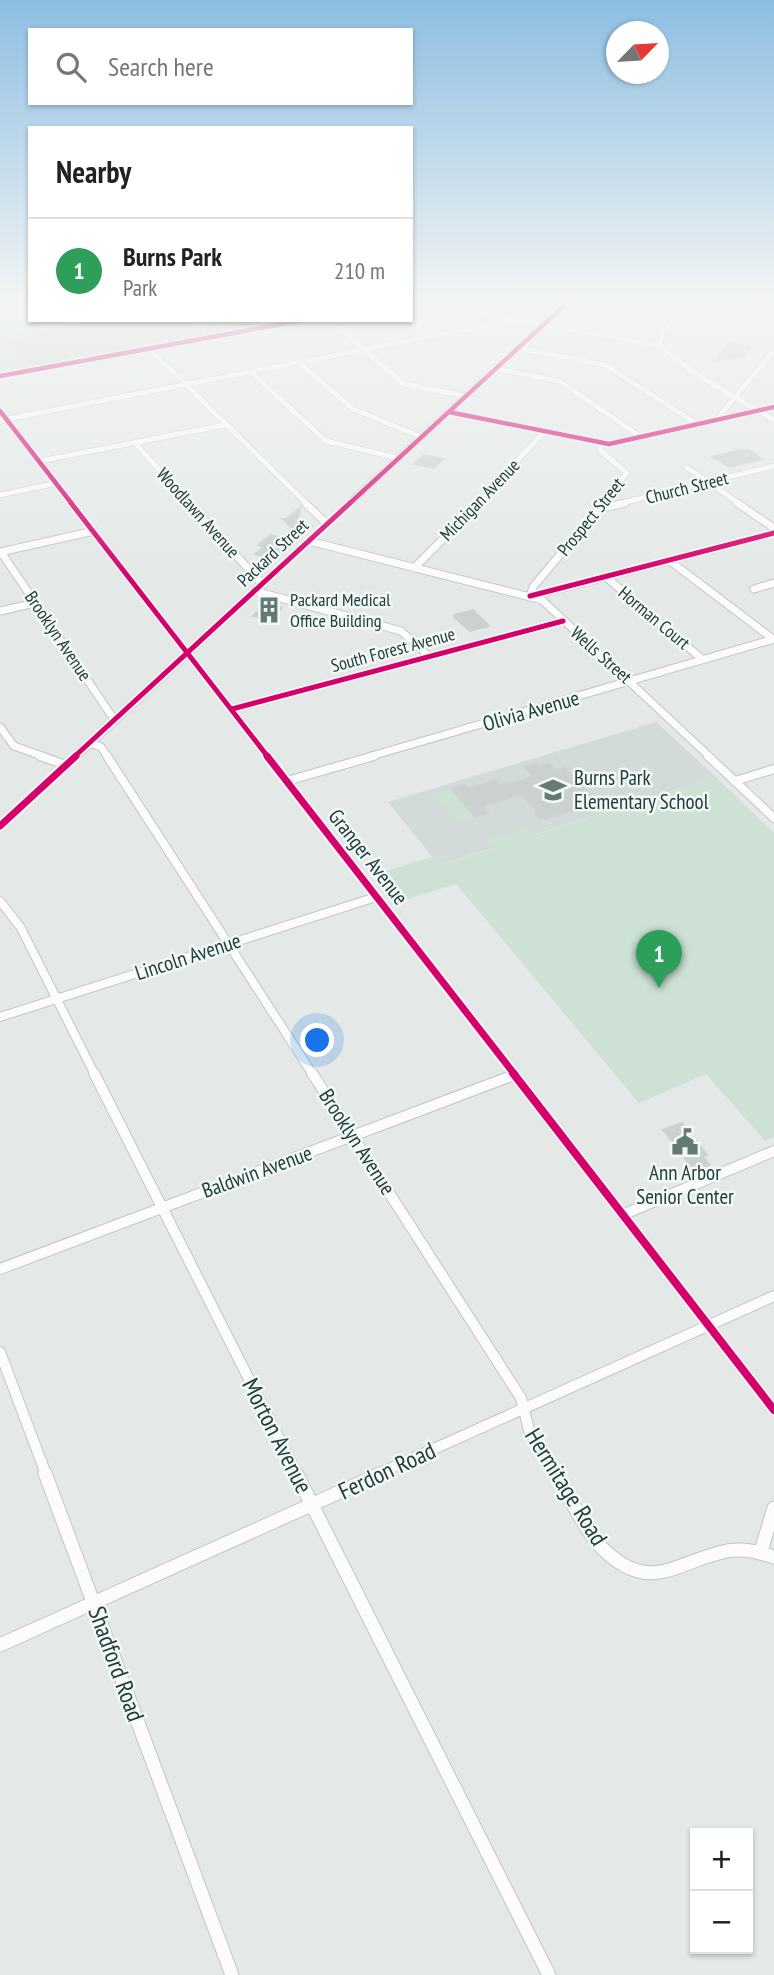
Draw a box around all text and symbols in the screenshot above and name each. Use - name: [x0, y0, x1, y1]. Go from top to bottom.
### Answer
- north arrow: [606, 21, 669, 84]
- search box: [28, 28, 413, 105]
- icon: search: [52, 48, 90, 86]
- text: Search here: [108, 50, 214, 83]
- text: Nearby: [56, 152, 131, 191]
- text: Burns Park: [123, 240, 222, 273]
- text: 1: [74, 256, 85, 285]
- text: 210 m: [334, 256, 385, 285]
- text: Park: [123, 273, 157, 302]
- street label: Michigan Avenue: [435, 454, 525, 546]
- street label: Woodlawn Avenue: [152, 463, 245, 563]
- street label: Church Street: [643, 466, 731, 509]
- street label: Prospect Street: [552, 473, 629, 560]
- street label: Packard Street: [232, 514, 313, 591]
- street label: Horman Court: [614, 581, 695, 654]
- street label: Brooklyn Avenue: [20, 586, 97, 685]
- place label: Packard Medical Office Building: [290, 588, 391, 632]
- building icon: Packard Medical Office Building: [254, 595, 284, 625]
- street label: Wells Street: [566, 621, 637, 688]
- street label: South Forest Avenue: [328, 622, 457, 677]
- street label: Olivia Avenue: [480, 684, 582, 737]
- place label: Burns Park Elementary School: [574, 764, 709, 815]
- school or university icon: Burns Park Elementary School: [538, 775, 568, 805]
- street label: Granger Avenue: [323, 803, 414, 910]
- street label: Lincoln Avenue: [131, 927, 244, 986]
- pin: 1: [636, 930, 682, 988]
- your location: [300, 1023, 334, 1057]
- street label: Brooklyn Avenue: [313, 1084, 402, 1200]
- public building icon: Ann Arbor Senior Center: [670, 1127, 700, 1157]
- street label: Baldwin Avenue: [198, 1139, 316, 1204]
- place label: Ann Arbor Senior Center: [636, 1159, 734, 1210]
- street label: Morton Avenue: [235, 1373, 320, 1499]
- street label: Hermitage Road: [518, 1422, 615, 1551]
- street label: Ferdon Road: [333, 1435, 440, 1507]
- street label: Shadford Road: [81, 1602, 152, 1726]
- map controls: [690, 1828, 753, 1954]
- button: +: [690, 1828, 753, 1891]
- button: −: [690, 1891, 753, 1954]

